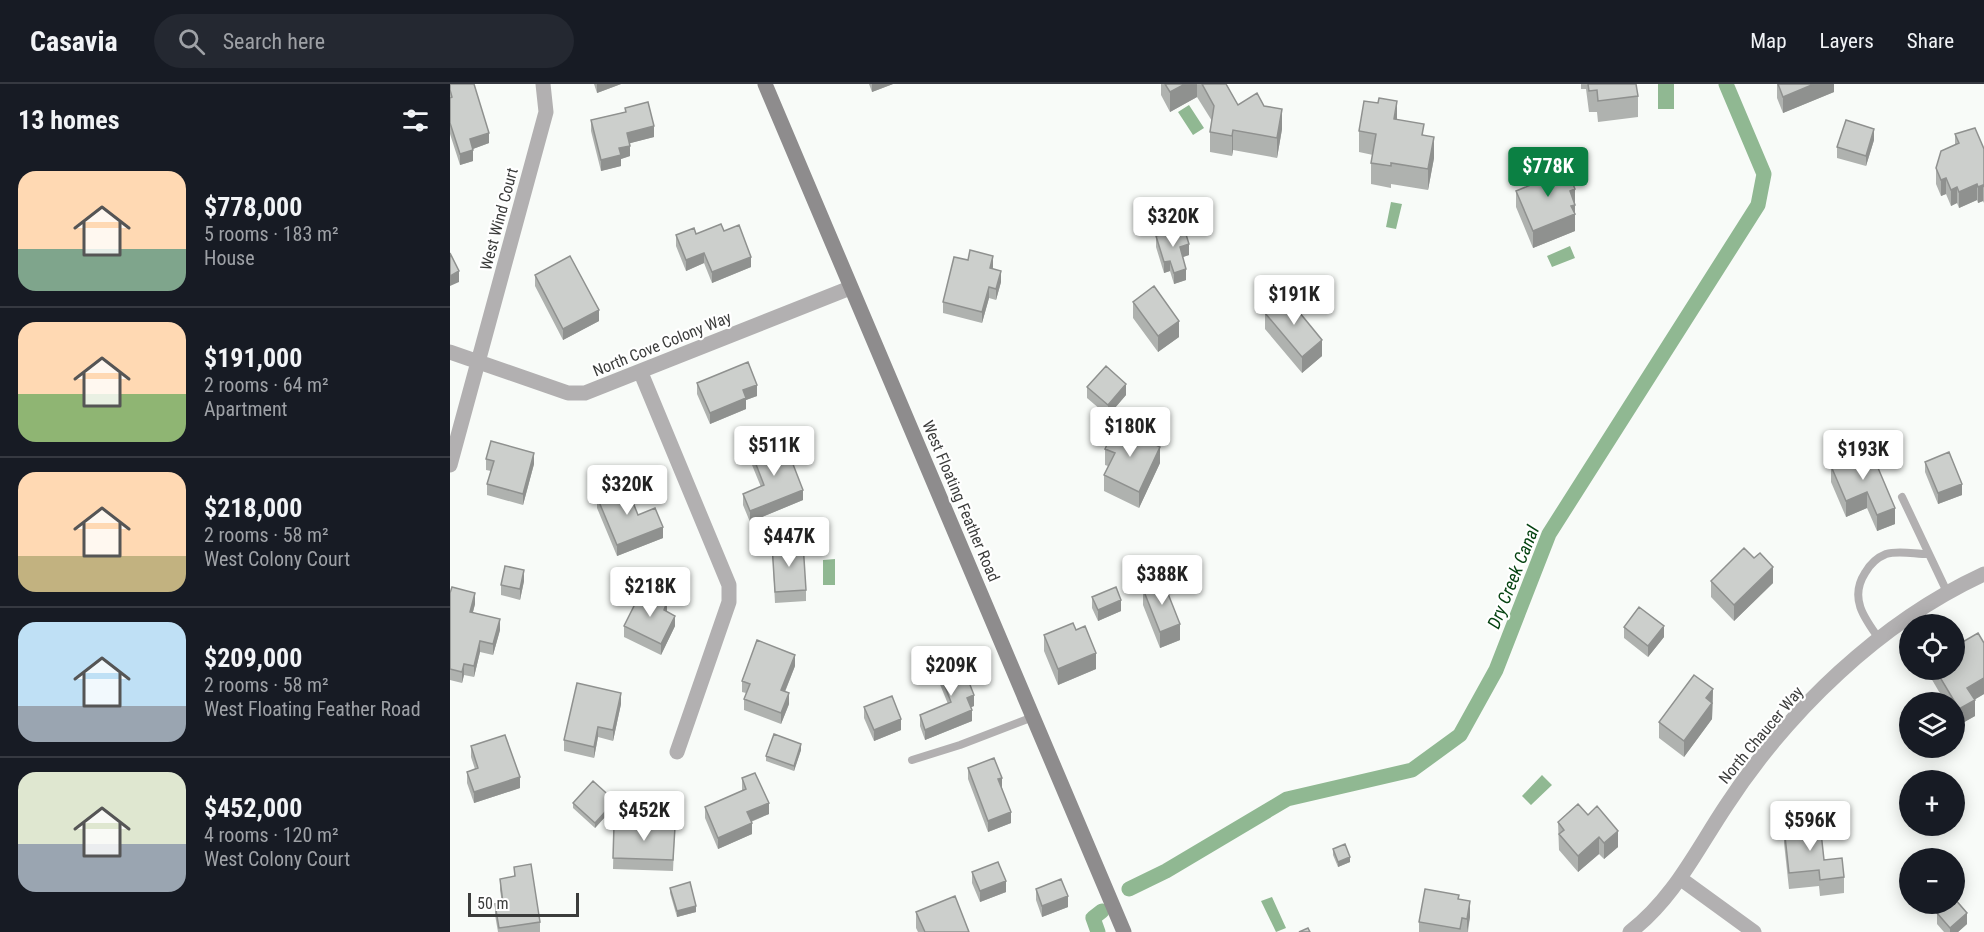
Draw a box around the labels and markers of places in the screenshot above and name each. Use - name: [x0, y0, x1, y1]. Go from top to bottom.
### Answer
- pin: $778K: [1506, 147, 1590, 198]
- pin: $320K: [1131, 197, 1215, 248]
- pin: $191K: [1252, 275, 1336, 326]
- pin: $180K: [1088, 407, 1172, 458]
- pin: $511K: [732, 426, 816, 477]
- pin: $193K: [1821, 430, 1905, 481]
- pin: $320K: [585, 465, 669, 516]
- pin: $447K: [747, 517, 831, 568]
- pin: $388K: [1120, 555, 1204, 606]
- pin: $218K: [608, 567, 692, 618]
- pin: $209K: [909, 646, 993, 697]
- pin: $452K: [602, 791, 686, 842]
- pin: $596K: [1768, 801, 1852, 852]

